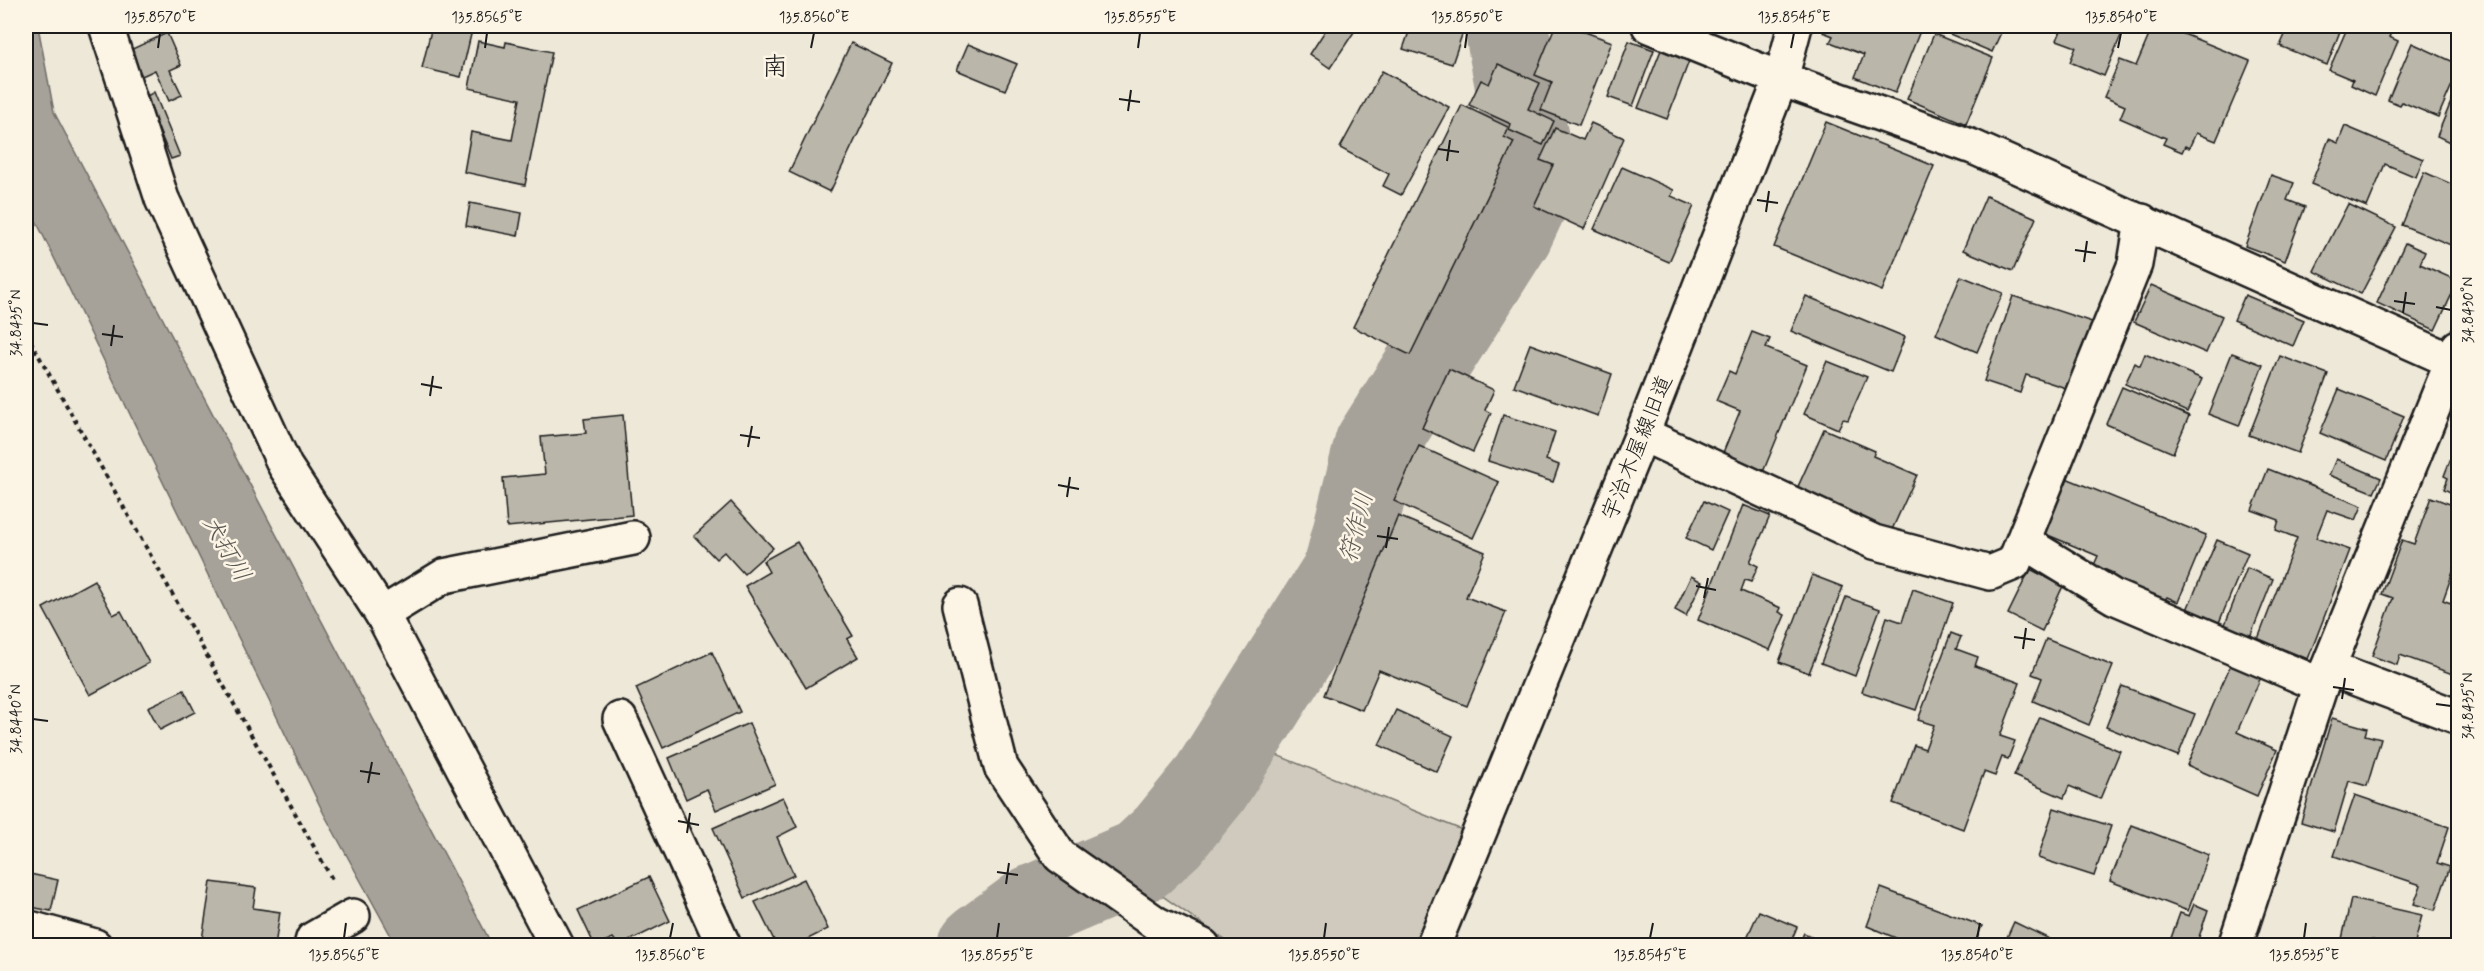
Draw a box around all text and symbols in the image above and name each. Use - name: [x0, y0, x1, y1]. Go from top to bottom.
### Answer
- text: 135.8570°E: [124, 8, 196, 28]
- text: 135.8565°E: [451, 8, 523, 28]
- text: 135.8560°E: [779, 8, 850, 28]
- text: 135.8555°E: [1104, 8, 1177, 28]
- text: 135.8550°E: [1431, 8, 1503, 28]
- text: 135.8545°E: [1757, 8, 1831, 28]
- text: 135.8540°E: [2085, 8, 2157, 28]
- district label: 南: [762, 51, 788, 85]
- text: 34.8430°N: [2459, 277, 2479, 343]
- text: 34.8435°N: [7, 289, 27, 357]
- street label: 宇治木屋線旧道: [1596, 371, 1680, 524]
- water label: 符作川: [1334, 489, 1381, 566]
- water label: 犬打川: [194, 510, 257, 588]
- text: 34.8435°N: [2459, 672, 2479, 740]
- text: 34.8440°N: [7, 684, 27, 754]
- text: 135.8565°E: [308, 946, 380, 966]
- text: 135.8560°E: [635, 946, 706, 966]
- text: 135.8555°E: [961, 946, 1034, 966]
- text: 135.8550°E: [1288, 946, 1360, 966]
- text: 135.8545°E: [1613, 946, 1687, 966]
- text: 135.8540°E: [1941, 946, 2013, 966]
- text: 135.8535°E: [2269, 946, 2339, 966]

